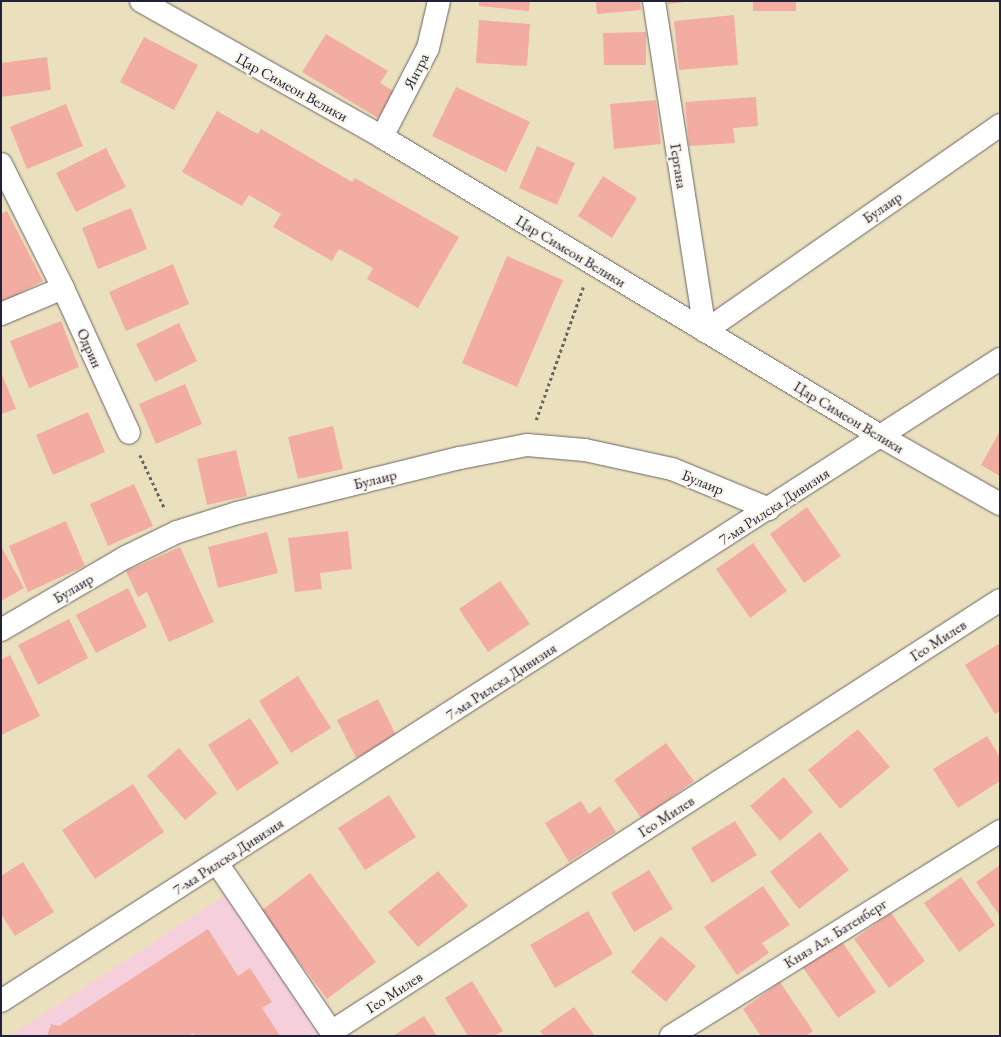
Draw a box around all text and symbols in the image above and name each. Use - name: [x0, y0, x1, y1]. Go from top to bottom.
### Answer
- street label: Цар Симеон Велики: [233, 49, 351, 125]
- street label: Янтра: [399, 50, 433, 92]
- street label: Гергана: [667, 142, 691, 190]
- street label: Булаир: [859, 187, 905, 227]
- street label: Цар Симеон Велики: [513, 211, 629, 291]
- street label: Одрин: [73, 325, 107, 371]
- street label: Цар Симеон Велики: [791, 377, 907, 457]
- street label: 7-ма Рилска Дивизия: [715, 464, 833, 548]
- street label: Булаир: [352, 465, 398, 493]
- street label: Булаир: [679, 465, 727, 499]
- street label: Булаир: [50, 569, 96, 607]
- street label: Гео Милев: [907, 615, 969, 665]
- street label: 7-ма Рилска Дивизия: [442, 639, 560, 723]
- street label: Гео Милев: [635, 791, 697, 841]
- street label: 7-ма Рилска Дивизия: [169, 814, 287, 898]
- street label: Княз Ал. Батенберг: [780, 894, 890, 972]
- street label: Гео Милев: [363, 967, 425, 1017]

